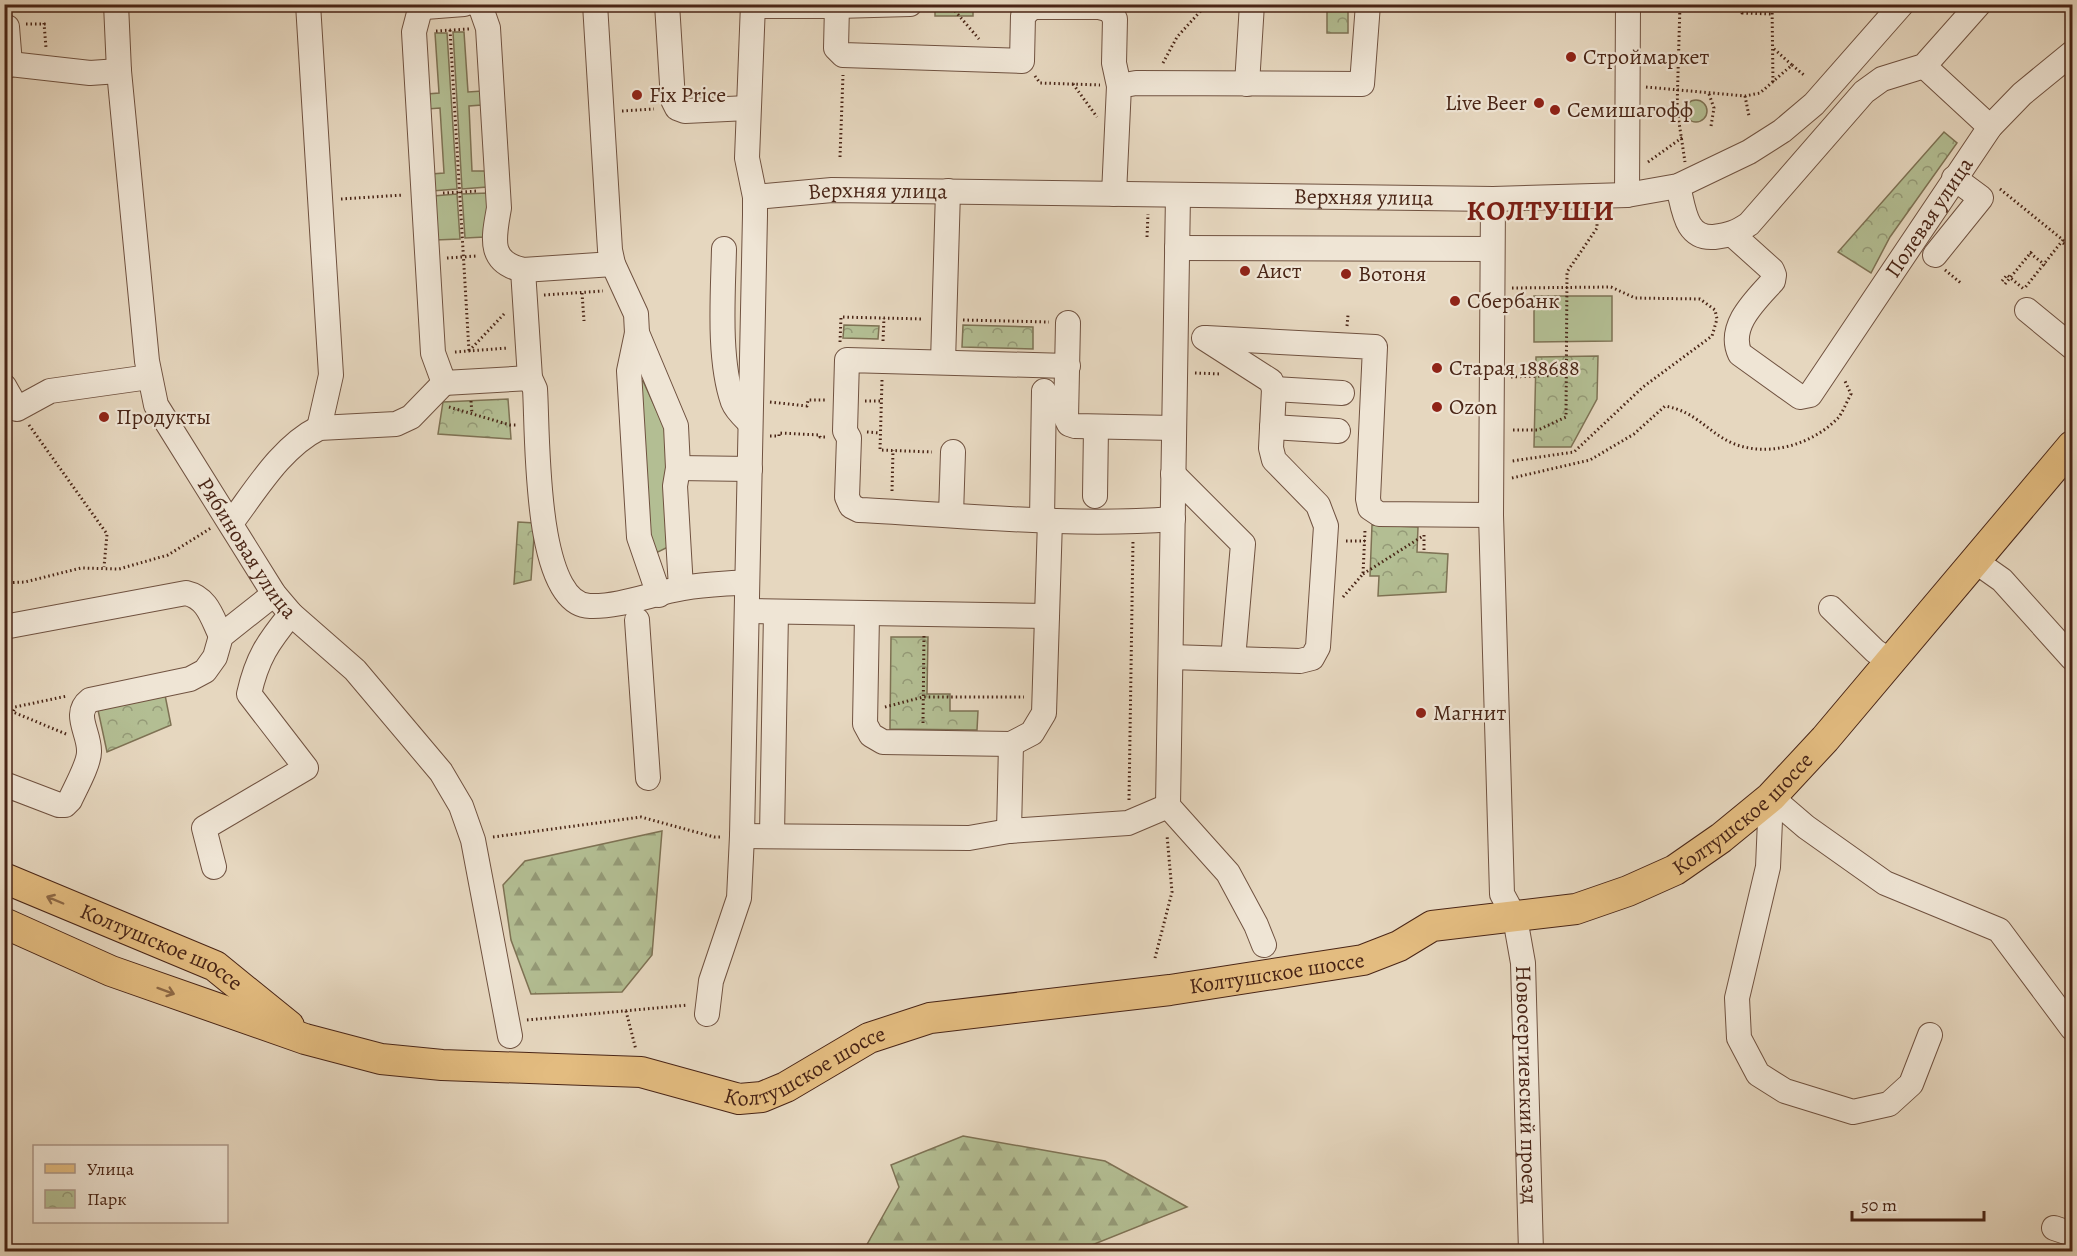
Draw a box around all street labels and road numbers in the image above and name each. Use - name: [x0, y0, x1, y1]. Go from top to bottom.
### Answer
- street label: Полевая улица: [1878, 151, 1981, 284]
- street label: Верхняя улица: [807, 175, 949, 207]
- street label: Верхняя улица: [1294, 181, 1434, 213]
- street label: Рябиновая улица: [190, 472, 304, 626]
- street label: Колтушское шоссе: [1666, 746, 1820, 882]
- street label: Колтушское шоссе: [75, 896, 249, 998]
- street label: Колтушское шоссе: [1187, 945, 1367, 1002]
- street label: Новосергиевский проезд: [1508, 965, 1545, 1205]
- street label: Колтушское шоссе: [721, 1019, 889, 1114]

